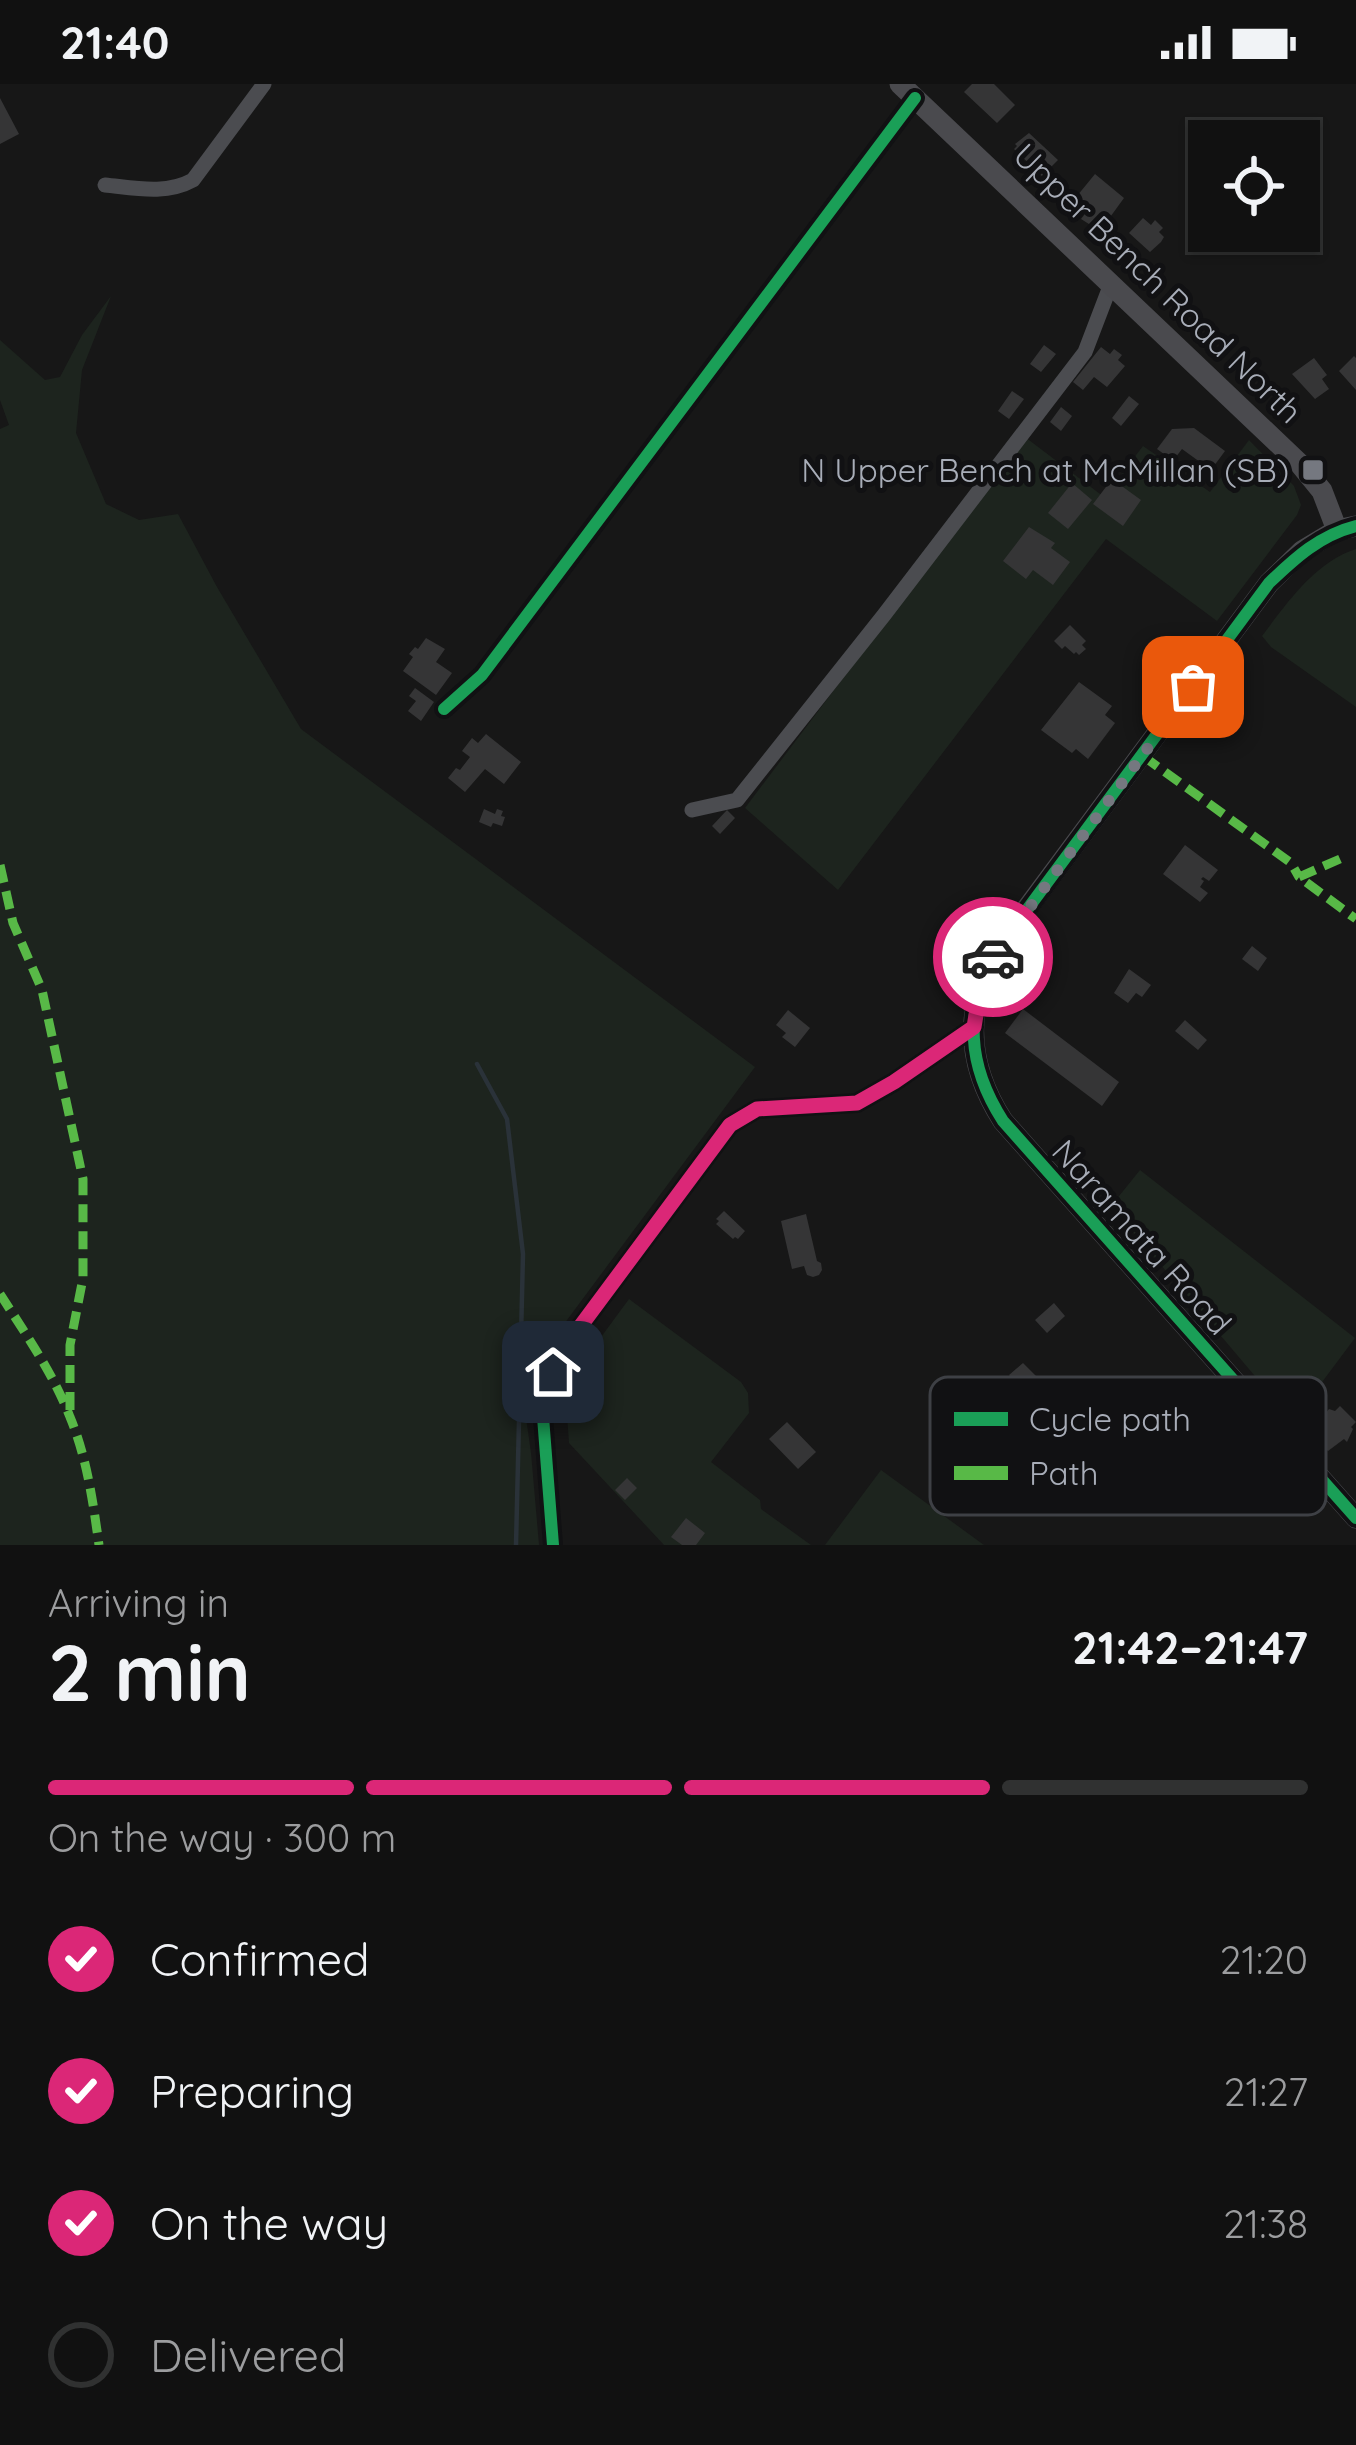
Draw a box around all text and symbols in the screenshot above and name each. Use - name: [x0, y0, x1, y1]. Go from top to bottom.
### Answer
- text: 21:40: [60, 14, 170, 70]
- map controls: [1188, 120, 1320, 252]
- button: locate: [1188, 120, 1320, 252]
- street label: Upper Bench Road North: [1005, 134, 1311, 431]
- place label: N Upper Bench at McMillan (SB): [801, 449, 1289, 490]
- marker: N Upper Bench at McMillan (SB): [1300, 457, 1326, 483]
- pin: [1142, 636, 1244, 738]
- icon: bag: [1160, 654, 1226, 720]
- courier: [933, 897, 1053, 1017]
- icon: car: [960, 924, 1026, 990]
- street label: Naramata Road: [1044, 1131, 1241, 1343]
- pin: [502, 1321, 604, 1423]
- icon: home: [520, 1339, 586, 1405]
- legend: [930, 1377, 1326, 1515]
- text: Cycle path: [1029, 1398, 1191, 1439]
- text: Path: [1029, 1452, 1098, 1493]
- text: Arriving in: [48, 1578, 229, 1627]
- text: 21:42–21:47: [1072, 1619, 1308, 1675]
- text: 2 min: [48, 1623, 251, 1721]
- text: On the way · 300 m: [48, 1813, 396, 1862]
- icon: check: [48, 1926, 114, 1992]
- text: Confirmed: [150, 1931, 369, 1987]
- text: 21:20: [1220, 1935, 1308, 1984]
- icon: check: [48, 2058, 114, 2124]
- text: Preparing: [150, 2063, 354, 2119]
- text: 21:27: [1224, 2067, 1308, 2116]
- icon: check: [48, 2190, 114, 2256]
- text: On the way: [150, 2195, 388, 2251]
- text: 21:38: [1223, 2199, 1308, 2248]
- text: Delivered: [150, 2327, 346, 2383]

